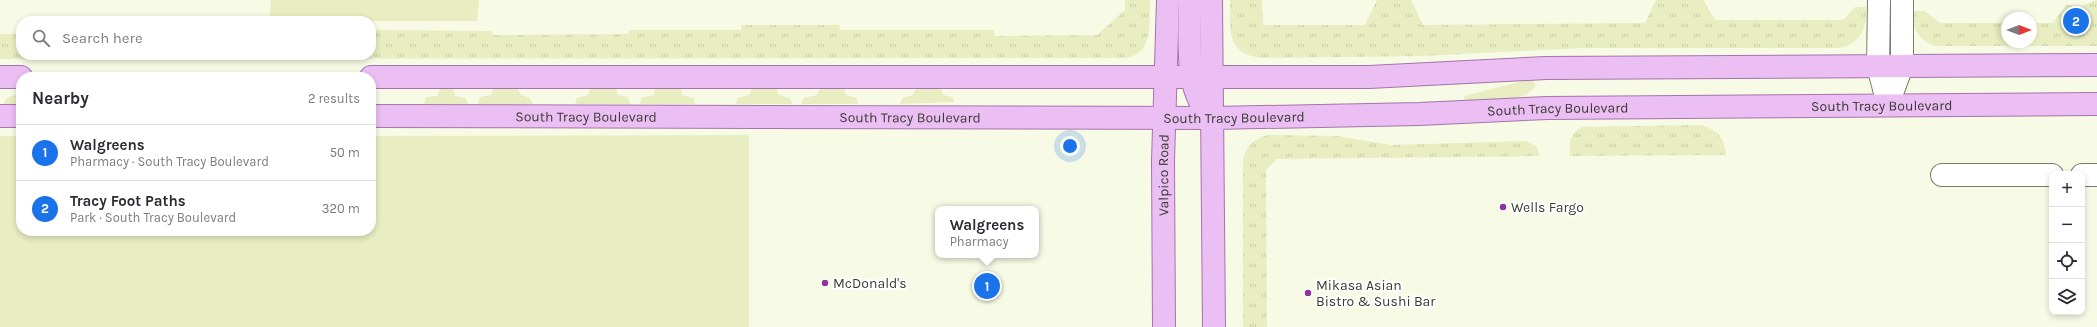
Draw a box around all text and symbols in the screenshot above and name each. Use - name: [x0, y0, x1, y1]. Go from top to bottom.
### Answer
- pin: 2: [2063, 6, 2089, 36]
- north arrow: [2001, 12, 2037, 48]
- search box: [16, 16, 376, 60]
- icon: search: [30, 27, 52, 49]
- text: Search here: [62, 29, 143, 47]
- text: Nearby: [32, 88, 89, 108]
- text: 2 results: [308, 91, 360, 106]
- street label: South Tracy Boulevard: [1811, 97, 1953, 115]
- street label: South Tracy Boulevard: [1487, 99, 1629, 120]
- street label: South Tracy Boulevard: [515, 108, 657, 126]
- street label: South Tracy Boulevard: [1163, 108, 1305, 127]
- street label: South Tracy Boulevard: [839, 109, 981, 126]
- street label: Valpico Road: [1155, 134, 1173, 216]
- text: Walgreens: [70, 136, 145, 154]
- your location: [1060, 136, 1080, 156]
- text: 1: [43, 145, 47, 160]
- text: 50 m: [330, 145, 360, 160]
- text: Pharmacy · South Tracy Boulevard: [70, 154, 269, 169]
- map controls: [2049, 171, 2085, 315]
- button: +: [2049, 171, 2085, 207]
- text: Tracy Foot Paths: [70, 192, 186, 210]
- place label: Wells Fargo: [1511, 199, 1584, 216]
- text: 2: [41, 201, 49, 216]
- text: 320 m: [322, 201, 360, 216]
- marker: Wells Fargo: [1498, 202, 1508, 212]
- popup: [935, 206, 1039, 258]
- button: −: [2049, 207, 2085, 243]
- text: Park · South Tracy Boulevard: [70, 210, 236, 225]
- text: Walgreens: [950, 216, 1024, 234]
- text: Pharmacy: [950, 234, 1009, 249]
- button: locate: [2049, 243, 2085, 279]
- pin: 1: [974, 271, 1000, 301]
- place label: McDonald's: [833, 275, 907, 292]
- place label: Mikasa Asian Bistro & Sushi Bar: [1316, 277, 1436, 310]
- marker: McDonald's: [820, 278, 830, 288]
- button: layers: [2049, 279, 2085, 315]
- marker: Mikasa Asian Bistro & Sushi Bar: [1303, 288, 1313, 298]

